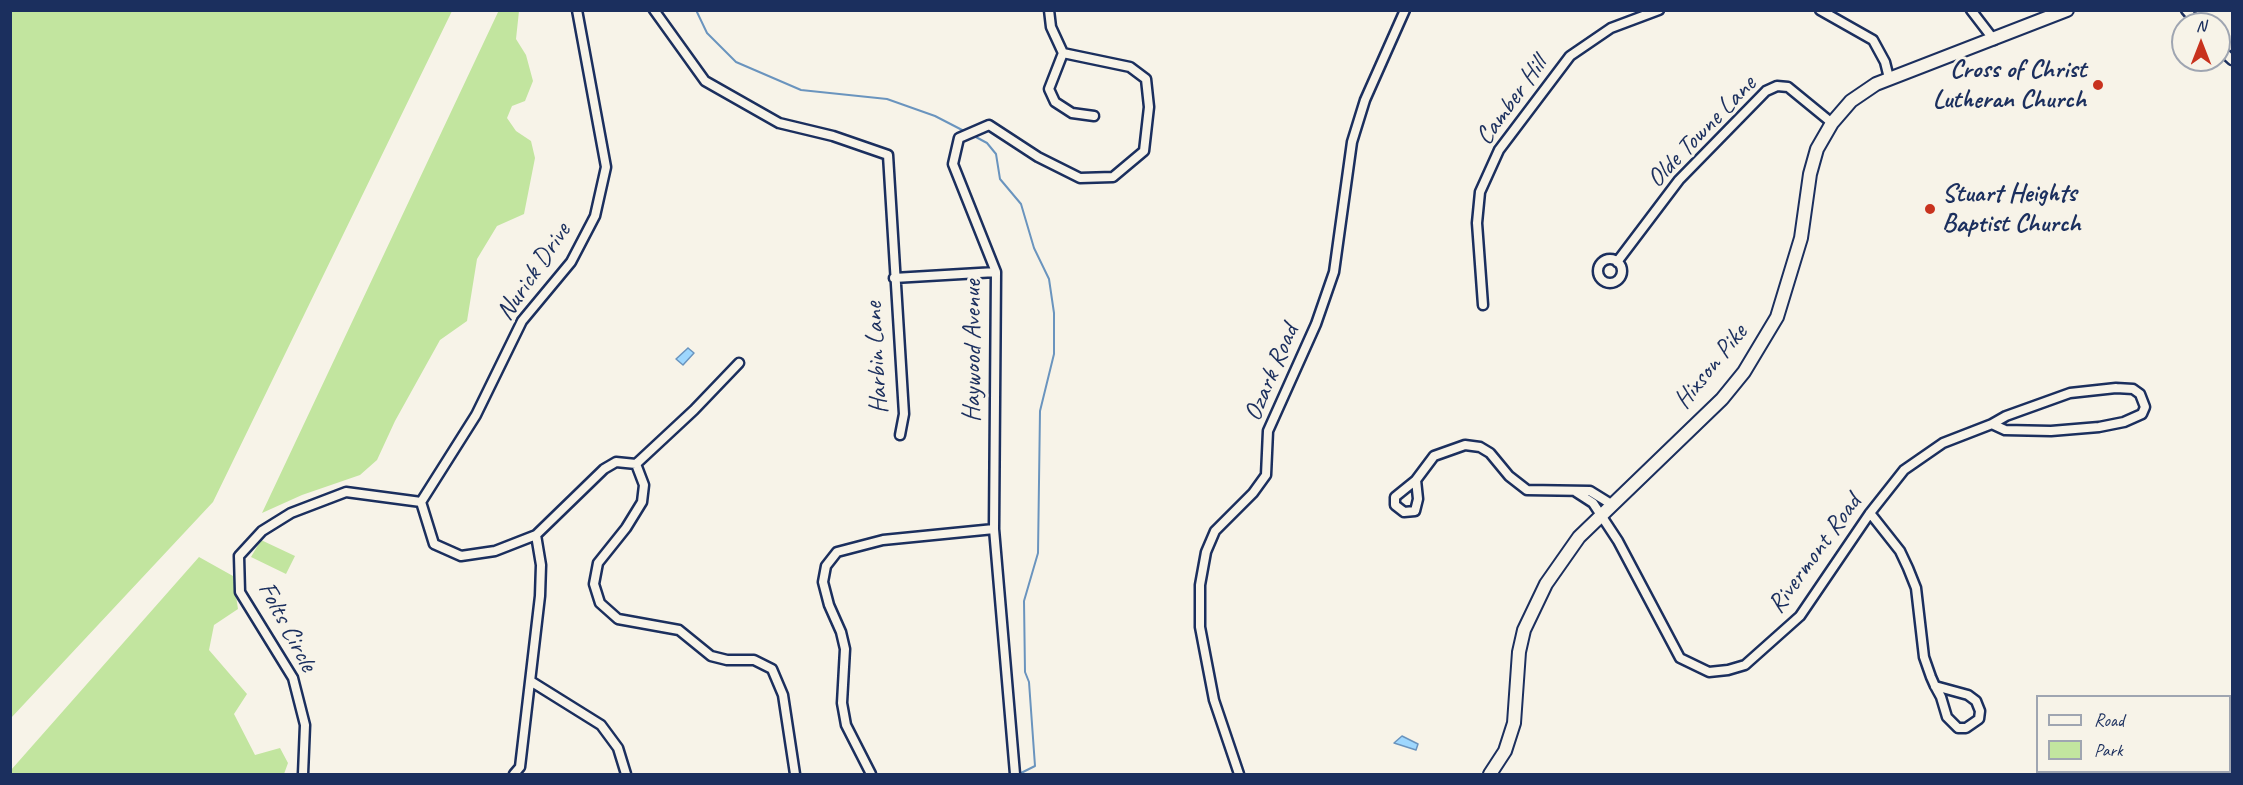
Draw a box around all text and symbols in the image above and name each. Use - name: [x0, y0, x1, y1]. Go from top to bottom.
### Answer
- north arrow: [2171, 12, 2231, 72]
- text: N: [2196, 16, 2206, 36]
- street label: Camber Hill: [1469, 51, 1555, 151]
- place label: Cross of Christ Lutheran Church: [1933, 54, 2086, 116]
- street label: Olde Towne Lane: [1641, 69, 1763, 195]
- marker: Cross of Christ Lutheran Church: [2091, 78, 2105, 92]
- place label: Stuart Heights Baptist Church: [1942, 178, 2081, 240]
- marker: Stuart Heights Baptist Church: [1923, 202, 1937, 216]
- street label: Nurick Drive: [490, 217, 578, 327]
- street label: Haywood Avenue: [957, 280, 989, 422]
- street label: Harbin Lane: [858, 301, 896, 415]
- street label: Hixson Pike: [1667, 318, 1755, 416]
- street label: Ozark Road: [1238, 320, 1306, 426]
- street label: Rivermont Road: [1761, 488, 1869, 620]
- street label: Folts Circle: [250, 577, 324, 677]
- legend: [2036, 695, 2231, 773]
- text: Road: [2094, 709, 2124, 731]
- text: Park: [2094, 739, 2123, 761]

